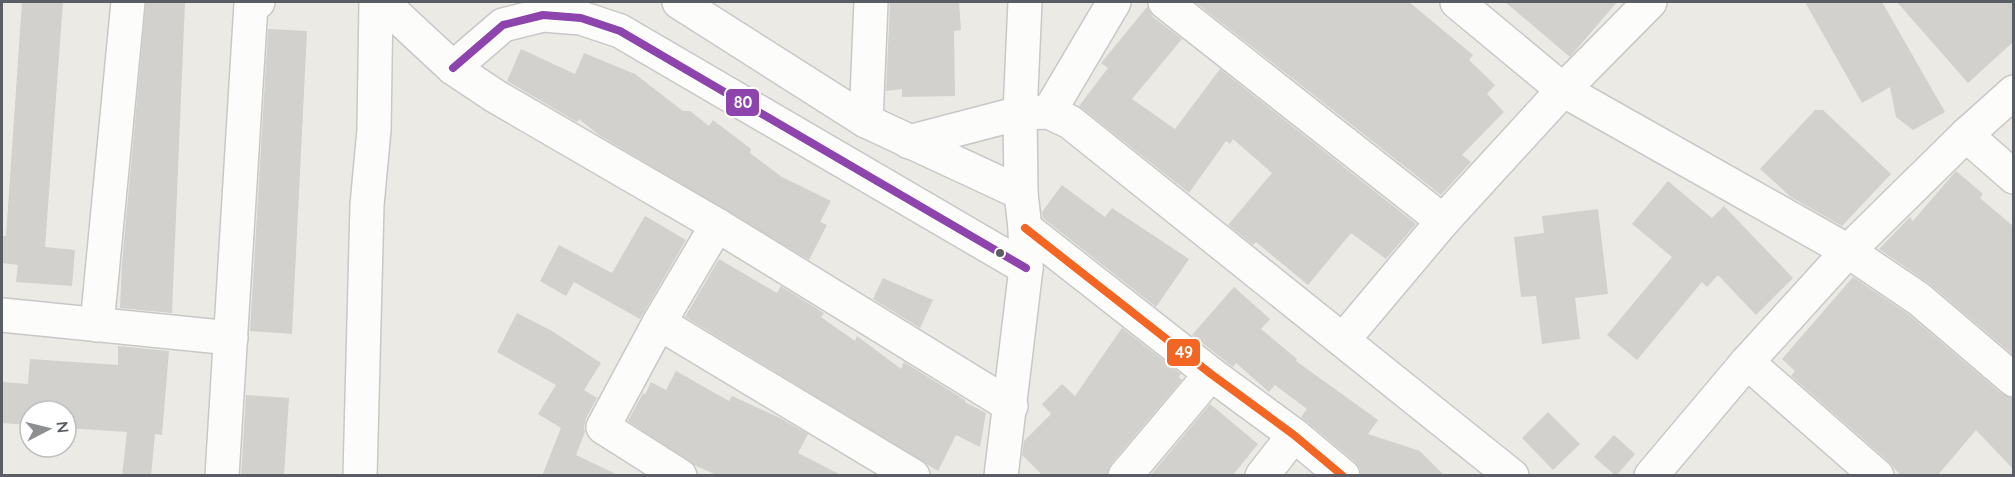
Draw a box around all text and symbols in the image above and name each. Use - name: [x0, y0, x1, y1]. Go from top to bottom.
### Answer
- line badge: 80: [725, 88, 760, 117]
- text: 80: [734, 92, 752, 112]
- unlabelled marker: [994, 247, 1006, 259]
- line badge: 49: [1166, 338, 1201, 367]
- text: 49: [1175, 342, 1193, 362]
- north arrow: [18, 399, 78, 459]
- text: N: [52, 420, 74, 434]

